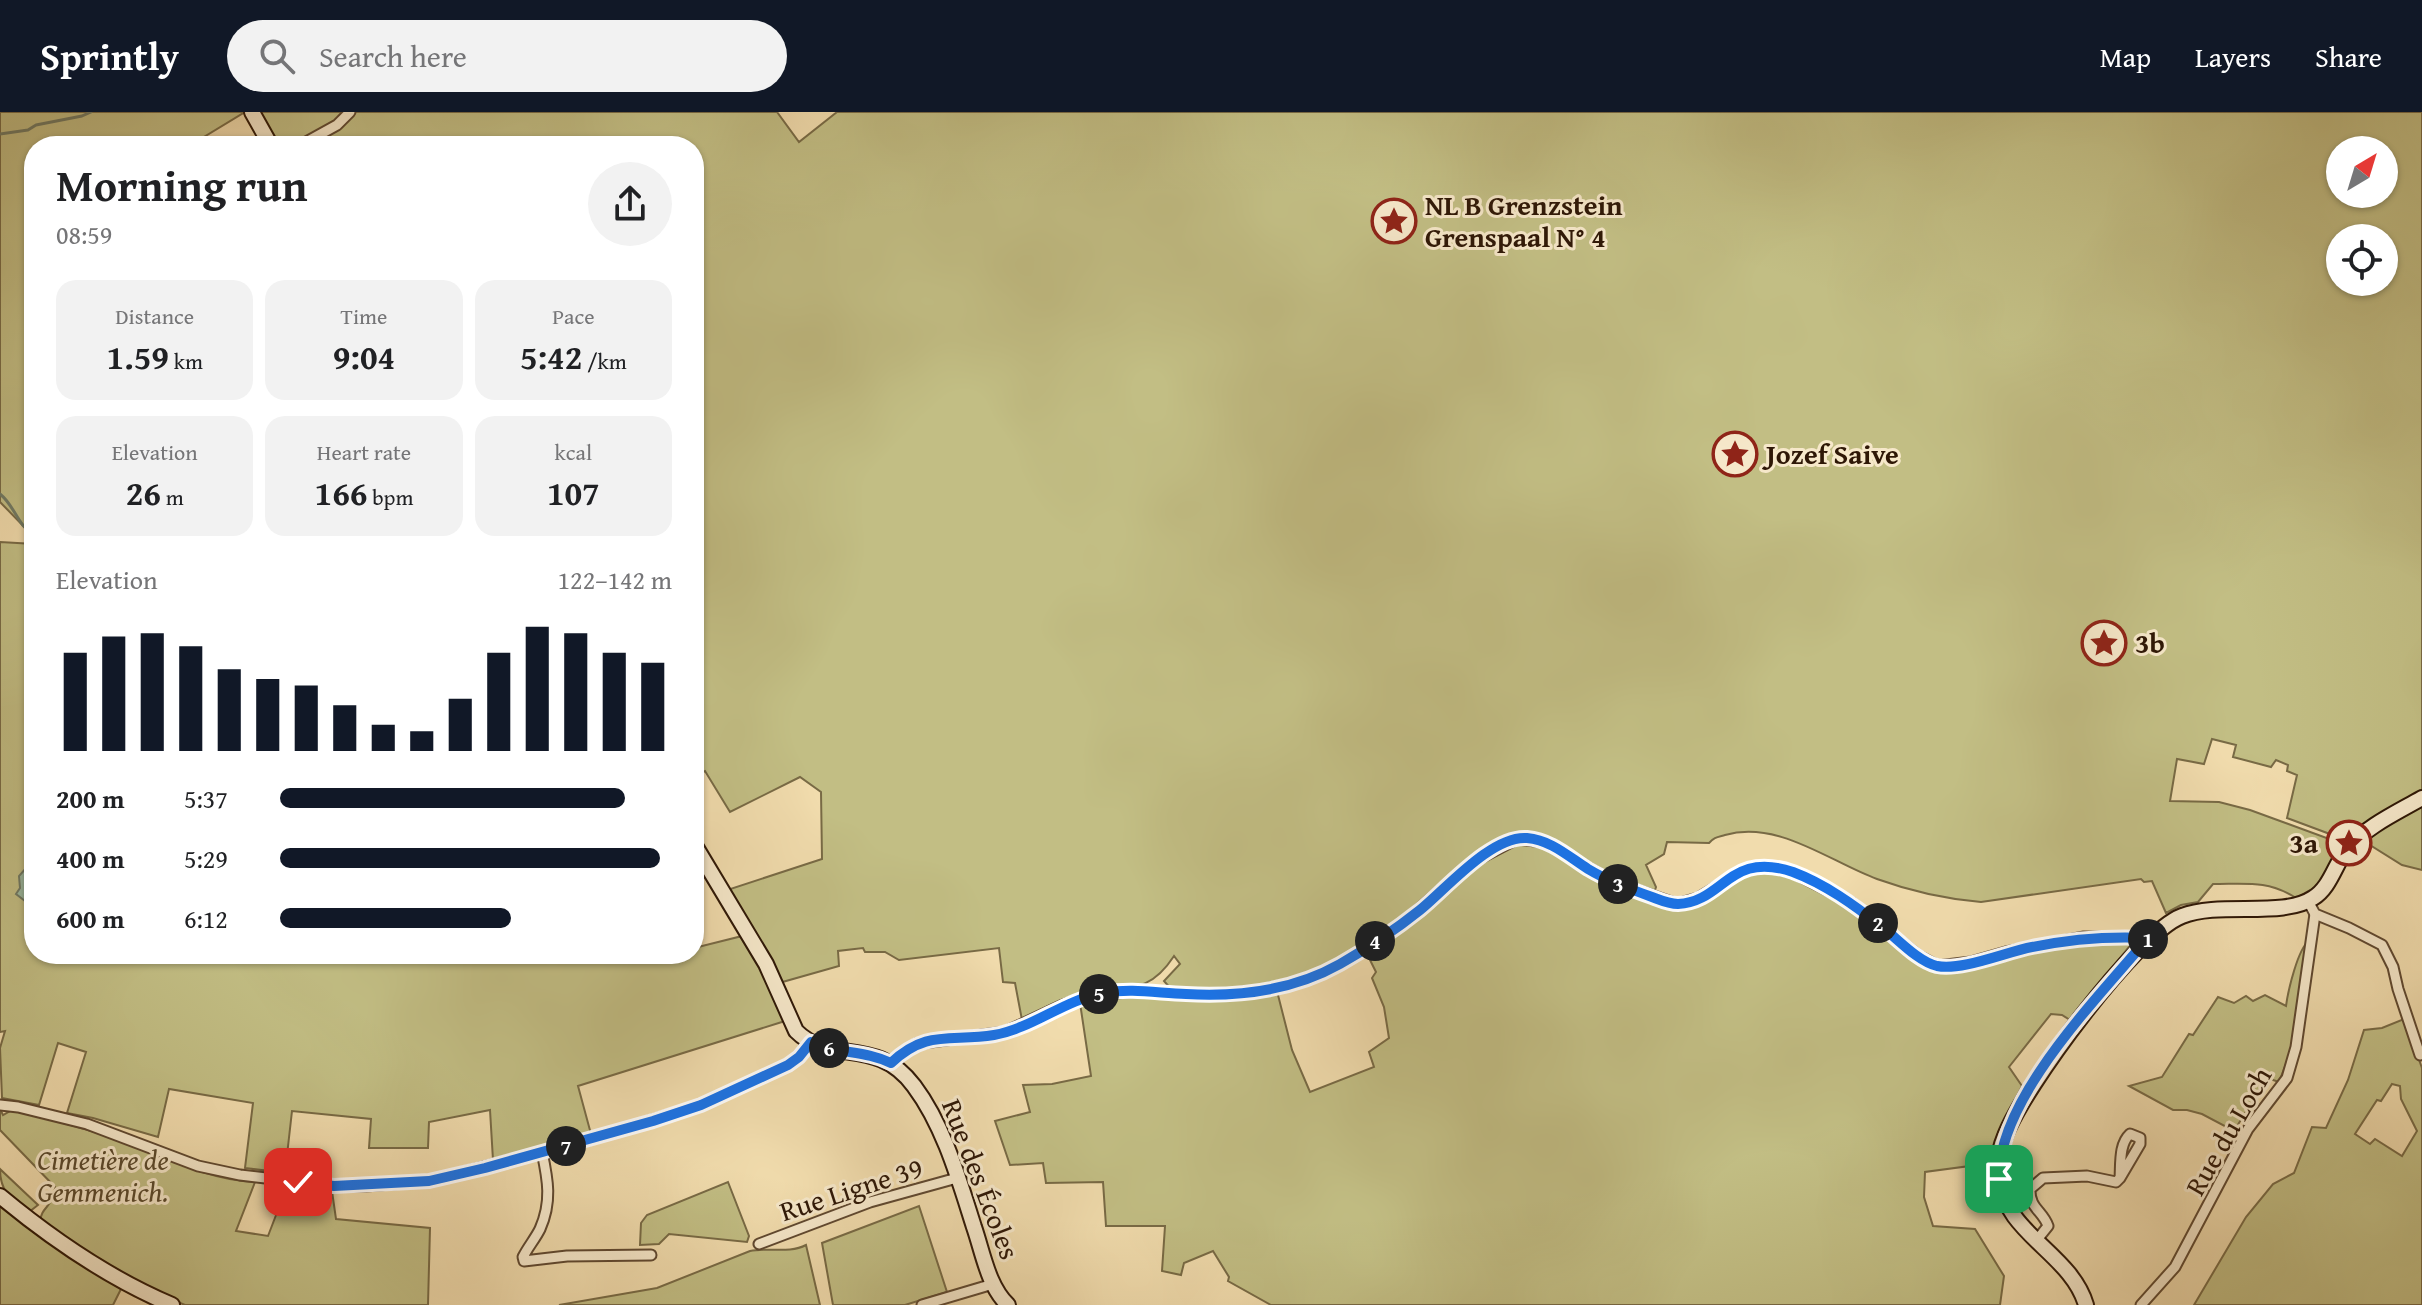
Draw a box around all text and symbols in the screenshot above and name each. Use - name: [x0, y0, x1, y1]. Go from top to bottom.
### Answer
- search box: [227, 20, 787, 92]
- text: Sprintly: [40, 28, 179, 84]
- icon: search: [255, 34, 299, 78]
- text: Search here: [319, 34, 467, 78]
- text: Map: [2100, 36, 2151, 77]
- text: Layers: [2195, 36, 2271, 77]
- text: Share: [2315, 36, 2382, 77]
- north arrow: [2326, 136, 2398, 208]
- map controls: [2326, 136, 2398, 296]
- text: Morning run: [56, 153, 307, 217]
- button: share: [588, 162, 672, 246]
- place label: NL B Grenzstein Grenspaal N° 4: [1425, 184, 1623, 257]
- place icon: NL B Grenzstein Grenspaal N° 4: [1370, 197, 1418, 245]
- text: 08:59: [56, 215, 112, 254]
- button: locate: [2326, 224, 2398, 296]
- text: Distance: [115, 300, 194, 332]
- text: Time: [341, 300, 387, 332]
- text: Pace: [552, 300, 594, 332]
- text: 1.59: [106, 332, 169, 381]
- text: 9:04: [333, 332, 395, 381]
- text: 5:42: [520, 332, 582, 381]
- text: km: [169, 345, 203, 377]
- text: /km: [582, 345, 627, 377]
- place icon: Jozef Saive: [1711, 430, 1759, 478]
- place label: Jozef Saive: [1762, 433, 1899, 474]
- text: Elevation: [112, 436, 198, 468]
- text: Heart rate: [317, 436, 411, 468]
- text: kcal: [555, 436, 592, 468]
- text: 26: [126, 468, 161, 517]
- text: 166: [315, 468, 367, 517]
- text: 107: [547, 468, 600, 517]
- text: m: [161, 481, 184, 513]
- text: bpm: [367, 481, 413, 513]
- text: Elevation: [56, 560, 158, 599]
- text: 122–142 m: [558, 560, 672, 599]
- place icon: 3b: [2080, 619, 2128, 667]
- place label: 3b: [2135, 622, 2165, 663]
- text: 200 m: [56, 779, 124, 818]
- text: 5:37: [184, 779, 228, 818]
- place icon: 3a: [2325, 819, 2373, 867]
- place label: 3a: [2289, 822, 2319, 863]
- text: 400 m: [56, 839, 124, 878]
- text: 5:29: [184, 839, 228, 878]
- pin: 3: [1598, 864, 1638, 904]
- text: 3: [1612, 868, 1624, 900]
- text: 600 m: [56, 899, 124, 938]
- text: 6:12: [184, 899, 228, 938]
- pin: 2: [1858, 903, 1898, 943]
- text: 2: [1872, 907, 1884, 939]
- pin: 1: [2128, 919, 2168, 959]
- pin: 4: [1355, 921, 1395, 961]
- text: 1: [2142, 923, 2154, 955]
- text: 4: [1369, 925, 1381, 957]
- pin: 5: [1079, 974, 1119, 1014]
- text: 5: [1093, 978, 1105, 1010]
- pin: 6: [809, 1028, 849, 1068]
- text: 6: [823, 1032, 835, 1064]
- street label: Rue du Loch: [2174, 1059, 2281, 1203]
- street label: Rue des Écoles: [932, 1093, 1031, 1265]
- pin: 7: [546, 1126, 586, 1166]
- text: 7: [560, 1130, 572, 1162]
- park label: Cimetière de Gemmenich.: [37, 1139, 169, 1212]
- pin: [1965, 1145, 2033, 1213]
- street label: Rue Ligne 39: [774, 1146, 928, 1231]
- pin: [264, 1148, 332, 1216]
- icon: arrive: [1977, 1157, 2021, 1201]
- icon: check: [276, 1160, 320, 1204]

